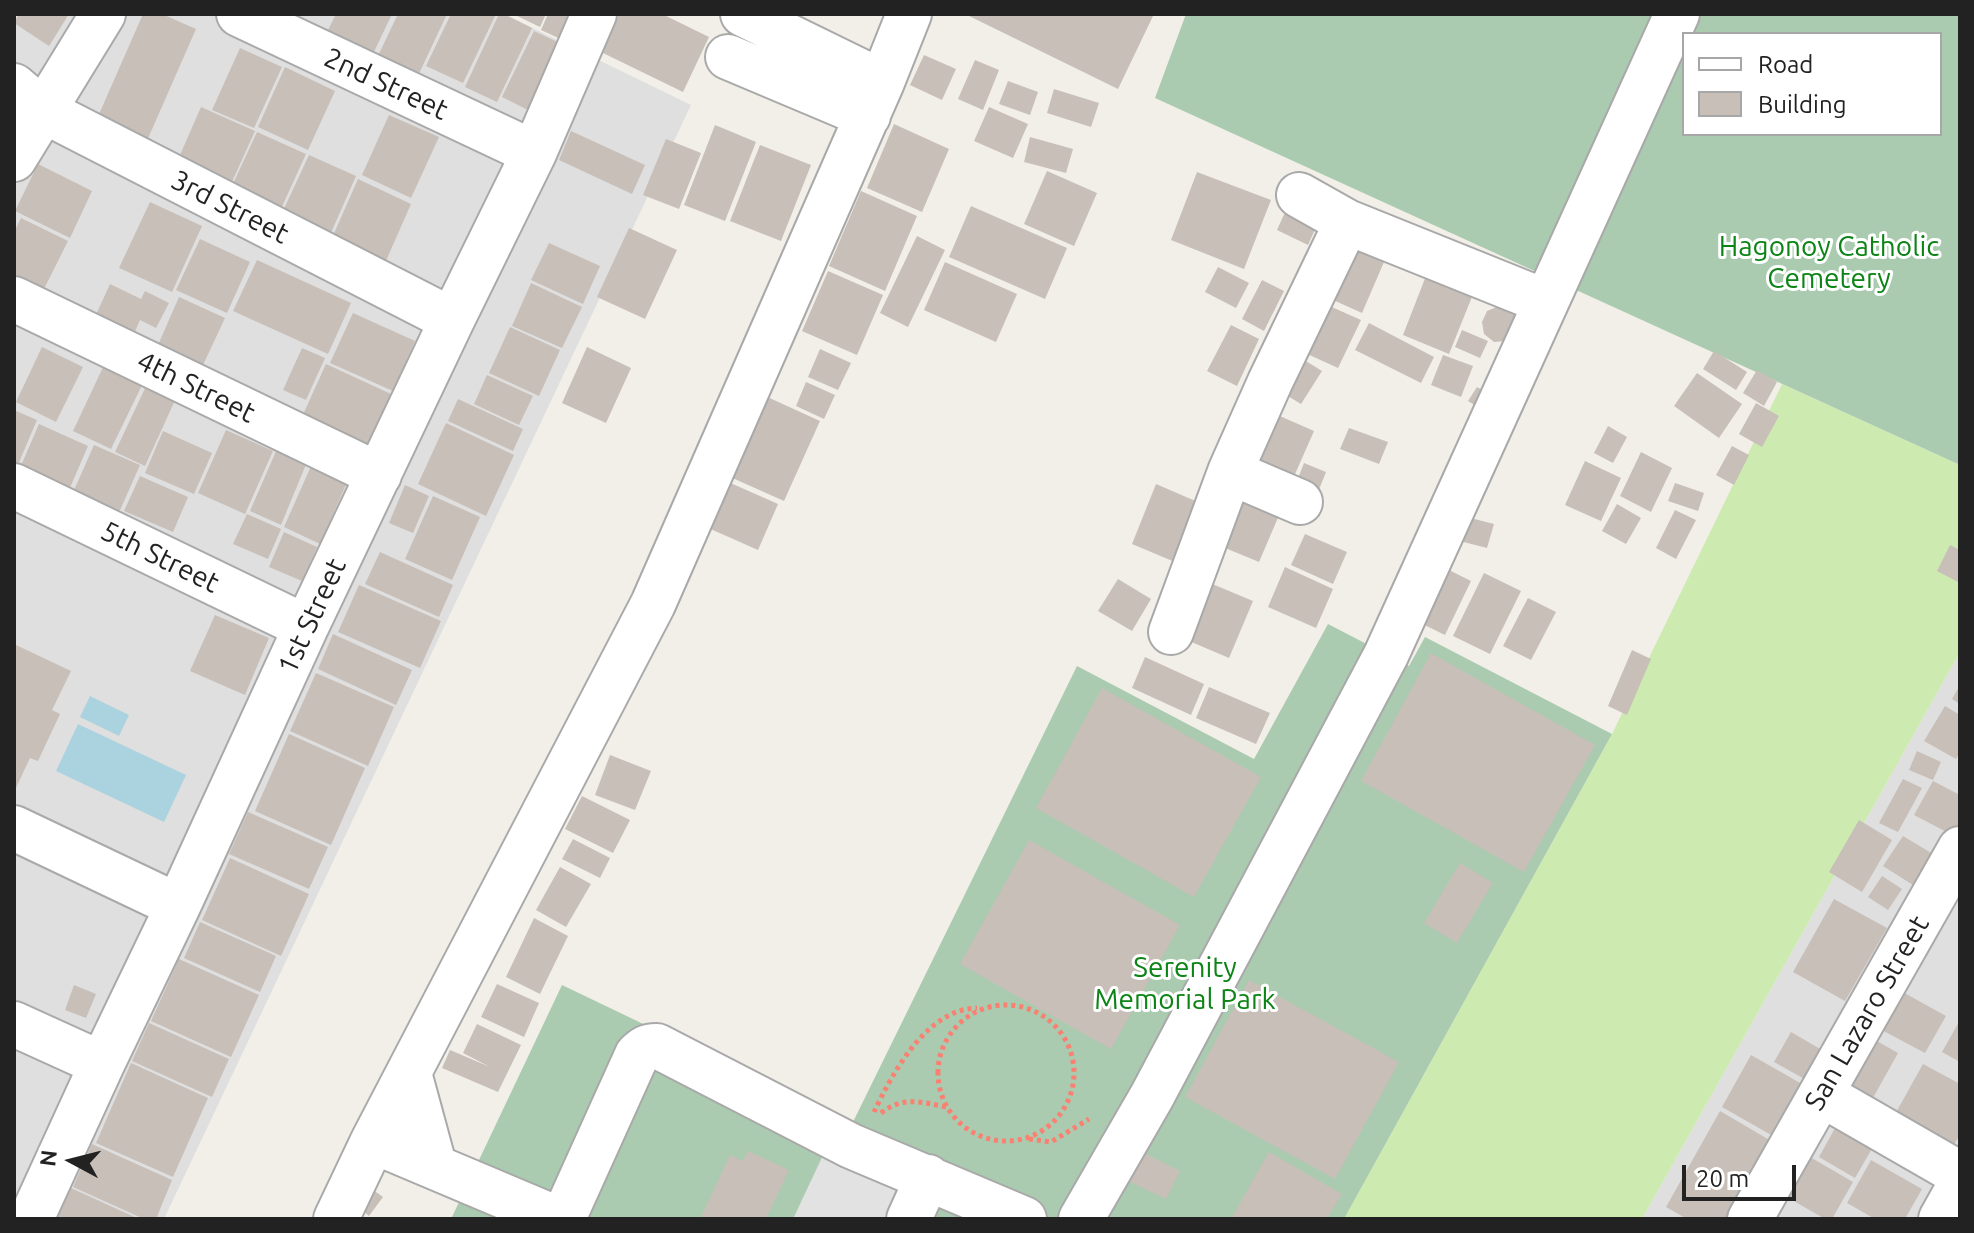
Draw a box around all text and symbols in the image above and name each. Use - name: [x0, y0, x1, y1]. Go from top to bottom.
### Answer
- legend: [1682, 32, 1942, 136]
- street label: 2nd Street: [319, 41, 453, 127]
- text: Road: [1758, 51, 1813, 78]
- text: Building: [1758, 91, 1846, 118]
- street label: 3rd Street: [166, 163, 294, 251]
- park label: Hagonoy Catholic Cemetery: [1719, 230, 1939, 296]
- street label: 4th Street: [131, 344, 261, 430]
- street label: 5th Street: [95, 514, 225, 600]
- street label: 1st Street: [271, 553, 353, 679]
- street label: San Lazaro Street: [1798, 910, 1936, 1116]
- park label: Serenity Memorial Park: [1094, 951, 1276, 1017]
- north arrow: [32, 1121, 112, 1201]
- text: N: [34, 1148, 61, 1168]
- scale bar: [1686, 1149, 1800, 1199]
- text: 20 m: [1696, 1165, 1749, 1192]

